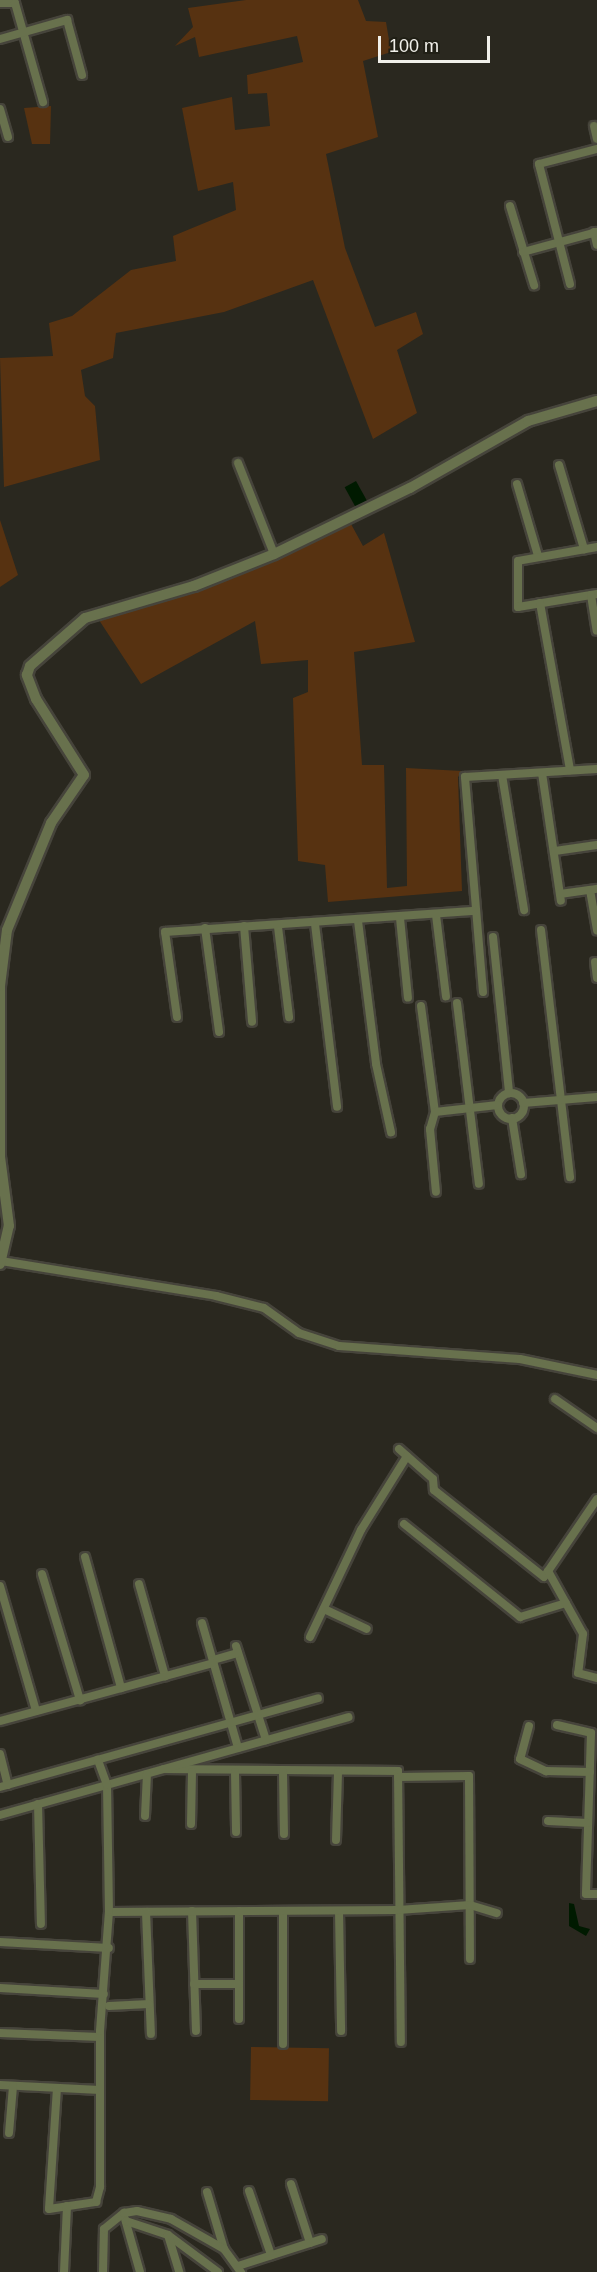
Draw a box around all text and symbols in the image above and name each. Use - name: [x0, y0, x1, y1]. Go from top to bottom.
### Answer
- scale bar: [381, 24, 494, 62]
- text: 100 m: [389, 36, 439, 56]

